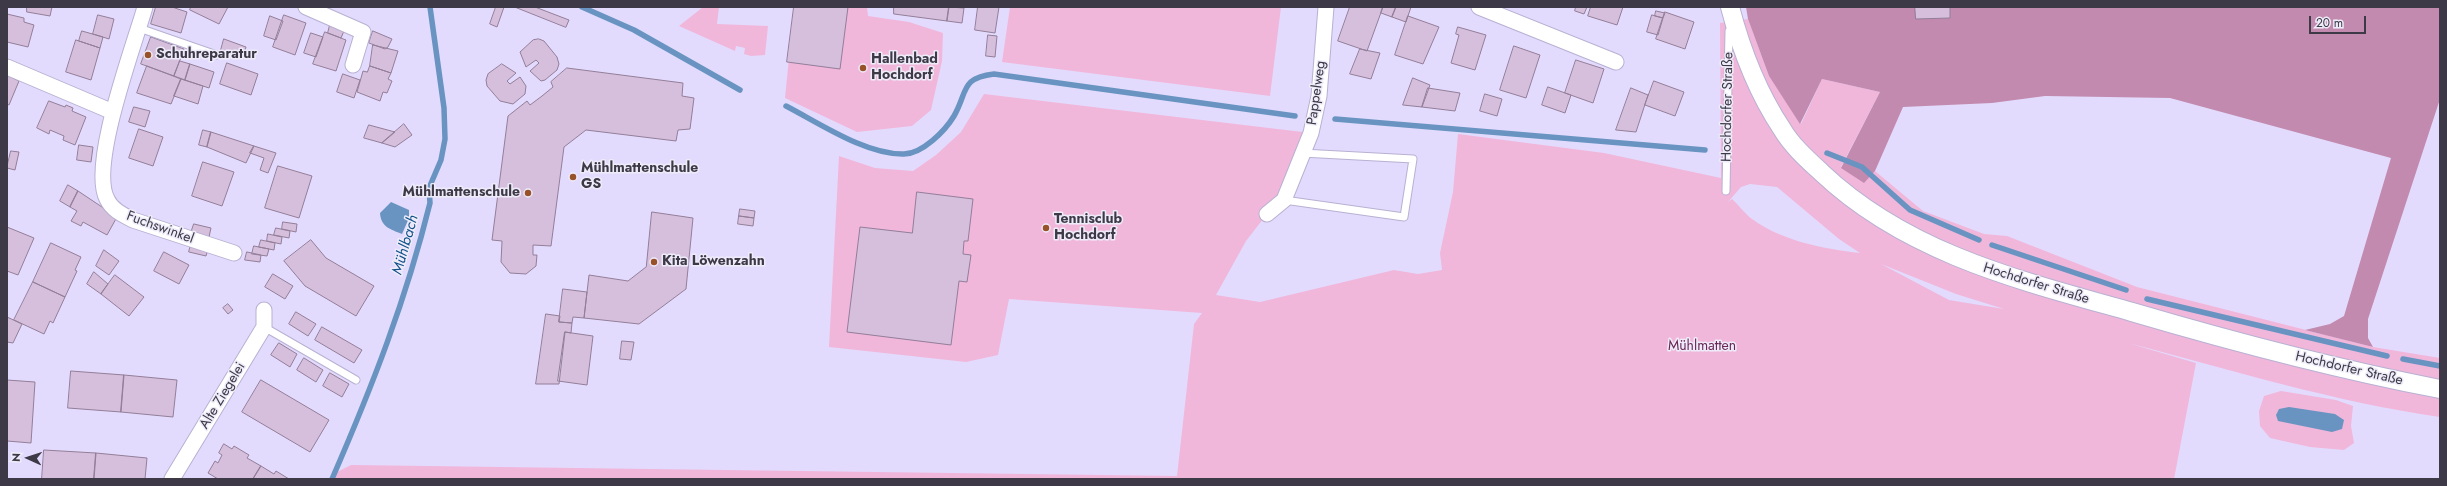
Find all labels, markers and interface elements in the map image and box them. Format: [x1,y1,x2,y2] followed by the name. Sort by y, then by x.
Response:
[2311,8,2368,34] scale bar
[2316,14,2343,32] text: 20 m
[156,47,257,63] place label: Schuhreparatur
[143,50,153,60] marker: Schuhreparatur
[871,52,938,84] place label: Hallenbad Hochdorf
[1719,52,1737,162] street label: Hochdorfer Straße
[1304,60,1330,126] street label: Pappelweg
[858,63,868,73] marker: Hallenbad Hochdorf
[581,161,698,194] place label: Mühlmattenschule GS
[568,172,578,182] marker: Mühlmattenschule GS
[403,185,520,201] place label: Mühlmattenschule
[523,188,533,198] marker: Mühlmattenschule
[124,208,196,248] street label: Fuchswinkel
[1054,212,1122,244] place label: Tennisclub Hochdorf
[389,213,423,277] water label: Mühlbach
[1041,223,1051,233] marker: Tennisclub Hochdorf
[662,254,765,270] place label: Kita Löwenzahn
[649,257,659,267] marker: Kita Löwenzahn
[1981,260,2091,308] street label: Hochdorfer Straße
[1668,339,1736,355] park label: Mühlmatten
[2294,348,2404,390] street label: Hochdorfer Straße
[196,360,250,432] street label: Alte Ziegelei
[8,438,48,478] north arrow
[8,453,24,462] text: N

